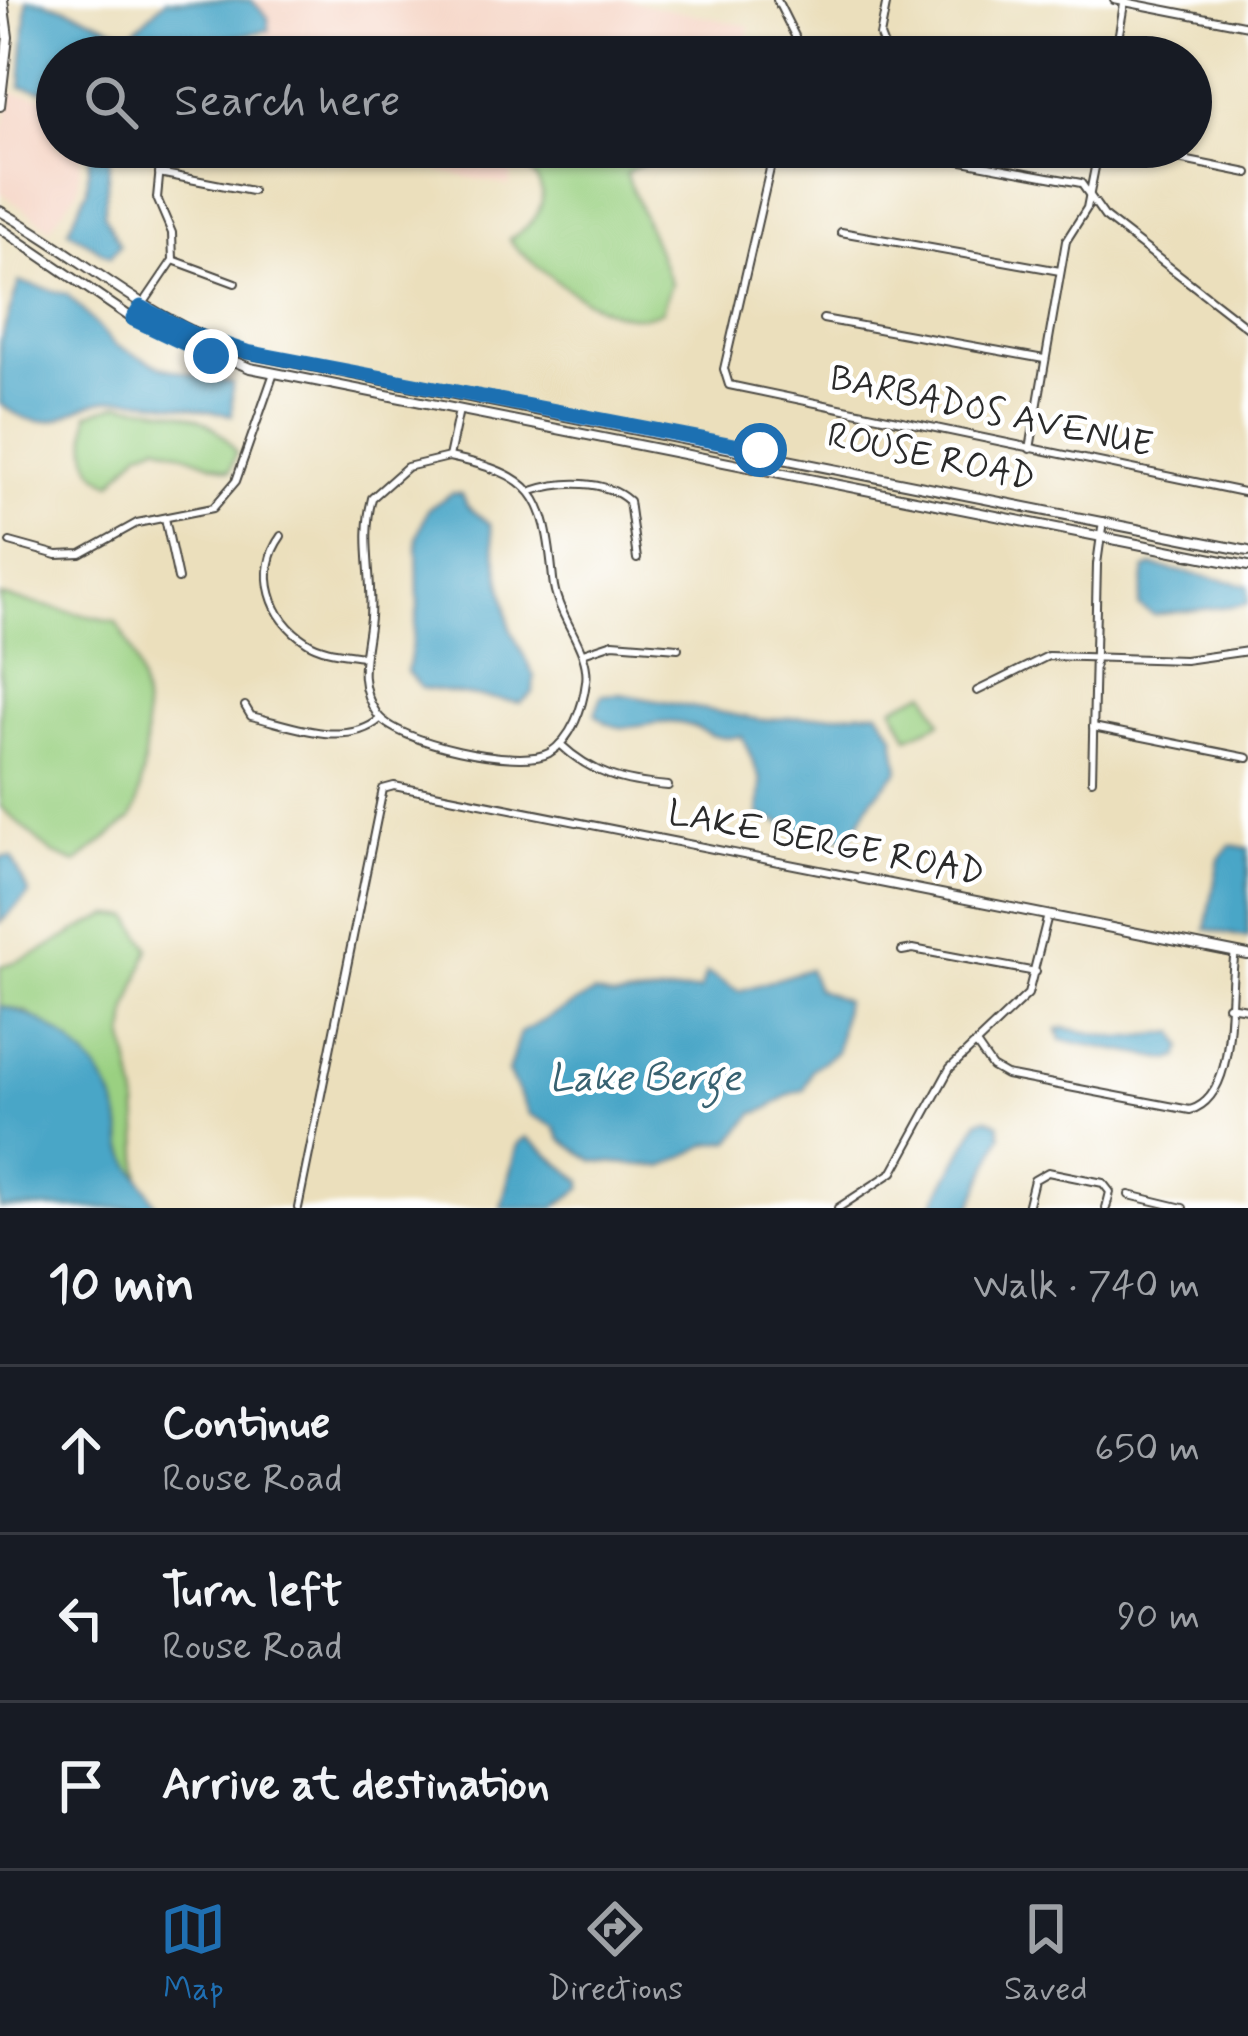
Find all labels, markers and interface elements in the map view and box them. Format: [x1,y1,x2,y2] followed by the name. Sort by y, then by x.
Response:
[36,36,1212,168] search box
[78,69,144,135] icon: search
[174,73,401,132] text: Search here
[184,329,238,383] route end
[825,356,1157,470] street label: BARBADOS AVENUE
[823,413,1039,503] street label: ROUSE ROAD
[733,423,787,477] route start
[664,790,988,898] street label: LAKE BERGE ROAD
[549,1054,742,1109] water label: Lake Berge
[48,1253,195,1319] text: 10 min
[973,1261,1200,1312] text: Walk · 740 m
[162,1395,330,1454] text: Continue
[48,1417,114,1483] icon: ahead
[1094,1424,1200,1475] text: 650 m
[162,1454,342,1505] text: Rouse Road
[162,1563,342,1622] text: Turn left
[48,1585,114,1651] icon: left
[1117,1592,1200,1643] text: 90 m
[162,1622,342,1673] text: Rouse Road
[48,1753,114,1819] icon: arrive
[162,1756,550,1815] text: Arrive at destination
[160,1896,226,2012] tab: Map
[547,1896,683,2012] tab: Directions
[1004,1896,1088,2012] tab: Saved

